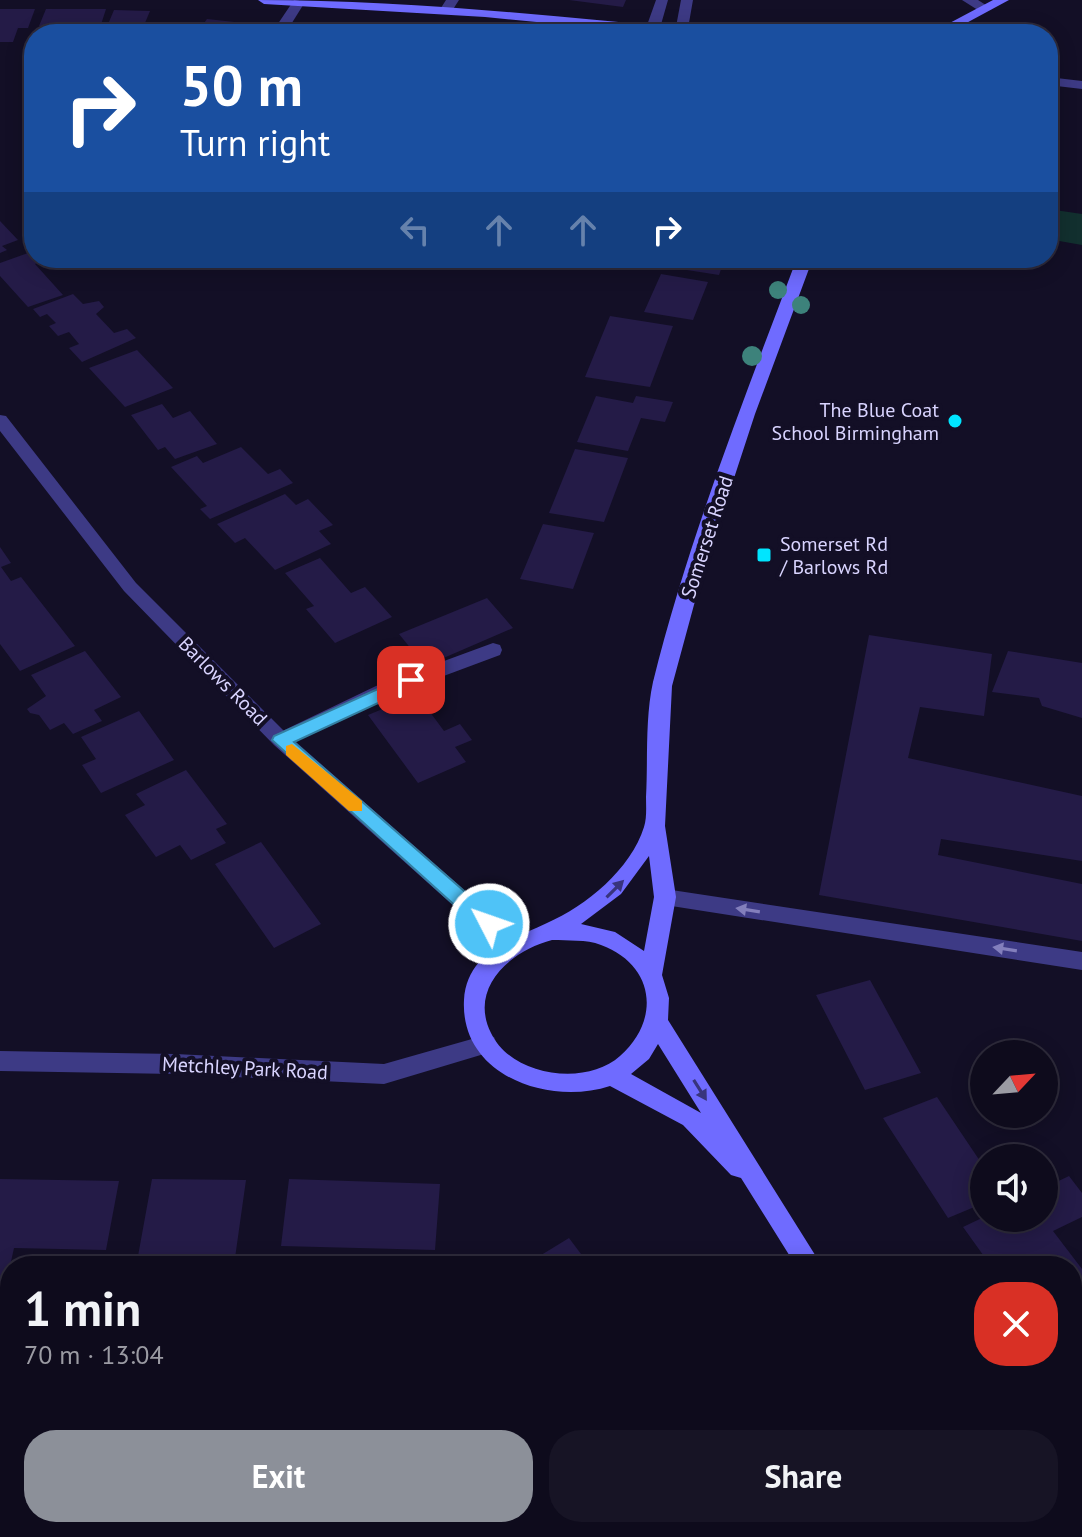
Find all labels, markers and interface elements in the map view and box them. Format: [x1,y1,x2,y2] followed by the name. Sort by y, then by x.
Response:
[180,49,303,121] text: 50 m
[48,56,152,160] icon: right
[180,119,330,166] text: Turn right
[393,208,437,252] icon: left
[477,208,521,252] icon: ahead
[561,208,605,252] icon: ahead
[645,208,689,252] icon: right
[772,397,939,446] place label: The Blue Coat School Birmingham
[946,412,964,430] marker: The Blue Coat School Birmingham
[675,472,739,602] street label: Somerset Road
[779,531,888,580] place label: Somerset Rd / Barlows Rd
[755,546,773,564] marker: Somerset Rd / Barlows Rd
[173,631,273,731] street label: Barlows Road
[377,646,445,714] pin
[389,658,433,702] icon: arrive
[605,880,624,899] one-way arrow
[447,882,531,966] position arrow
[735,903,760,916] one-way arrow
[992,942,1017,955] one-way arrow
[970,1040,1058,1128] north arrow
[970,1040,1058,1232] map controls
[161,1051,329,1085] street label: Metchley Park Road
[692,1079,707,1100] one-way arrow
[970,1144,1058,1232] button: sound
[24,1277,141,1339] text: 1 min
[974,1282,1058,1366] button: close
[24,1338,164,1371] text: 70 m · 13:04
[24,1430,533,1522] button: Exit
[549,1430,1058,1522] button: Share

